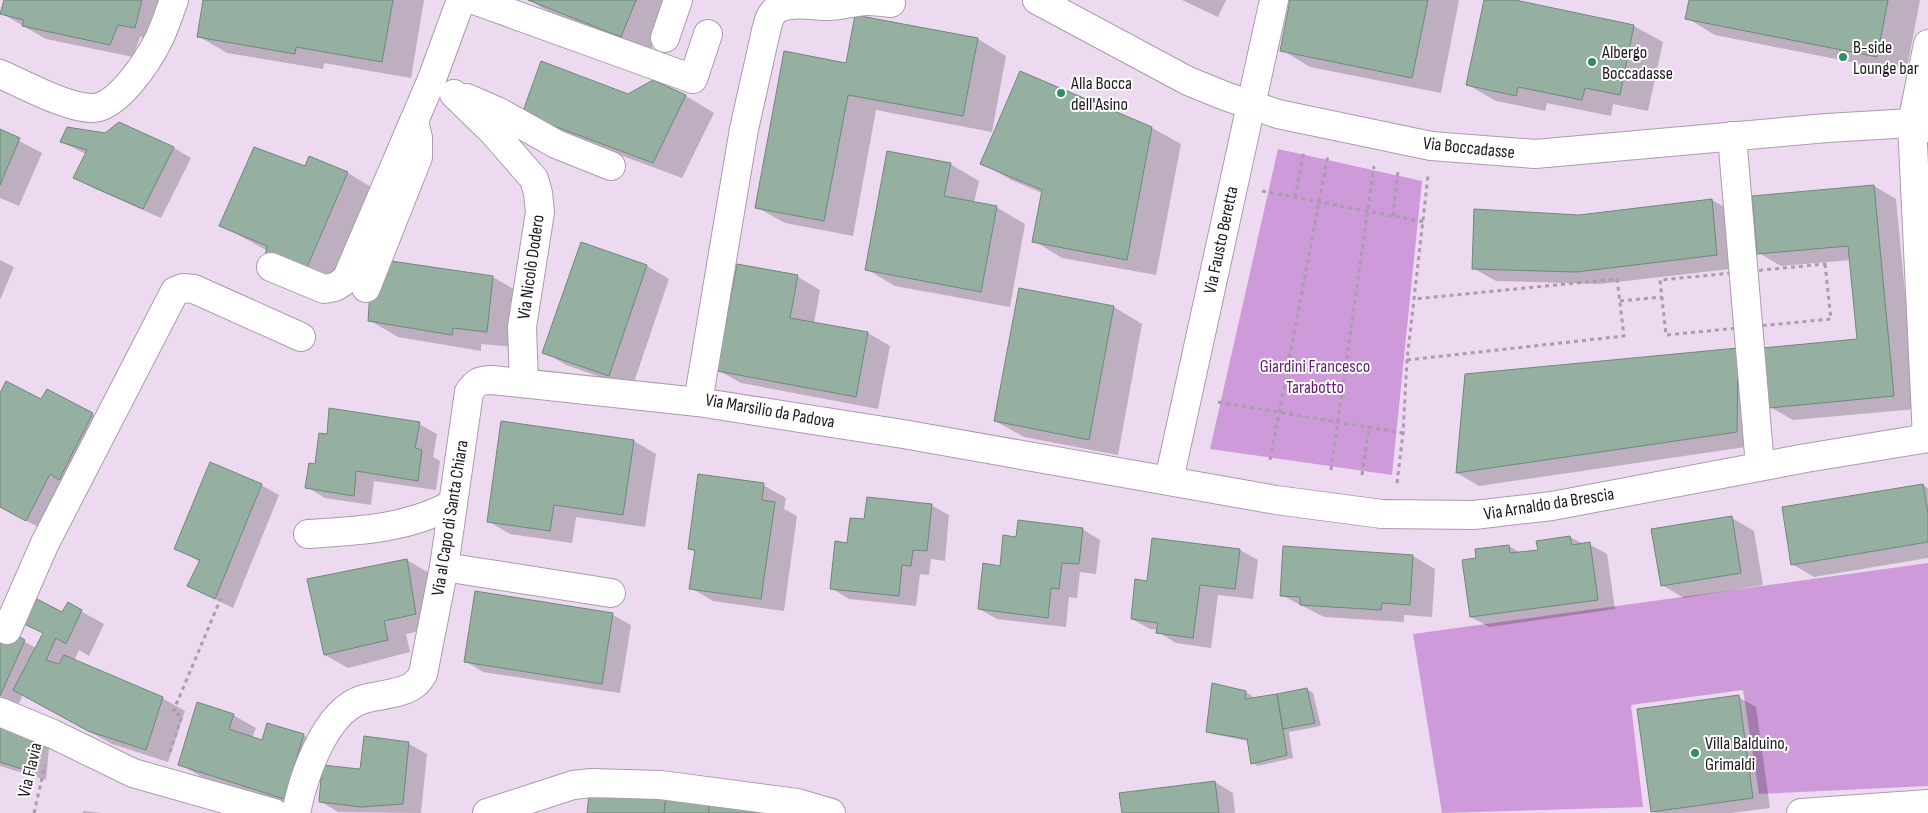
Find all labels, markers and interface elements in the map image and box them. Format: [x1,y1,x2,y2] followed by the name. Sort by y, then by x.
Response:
[1853,37,1919,79] place label: B-side Lounge bar
[1601,42,1673,84] place label: Albergo Boccadasse
[1837,51,1849,63] marker: B-side Lounge bar
[1586,56,1598,68] marker: Albergo Boccadasse
[1070,73,1132,115] place label: Alla Bocca dell'Asino
[1055,87,1067,99] marker: Alla Bocca dell'Asino
[1422,133,1516,163] street label: Via Boccadasse
[1199,184,1243,296] street label: Via Fausto Beretta
[513,213,549,321] street label: Via Nicolò Dodero
[1260,356,1370,398] park label: Giardini Francesco Tarabotto
[704,389,836,433] street label: Via Marsilio da Padova
[427,439,473,597] street label: Via al Capo di Santa Chiara
[1482,483,1616,525] street label: Via Arnaldo da Brescia
[1705,733,1788,775] place label: Villa Balduino, Grimaldi
[14,741,46,799] street label: Via Flavia
[1689,747,1701,759] marker: Villa Balduino, Grimaldi

